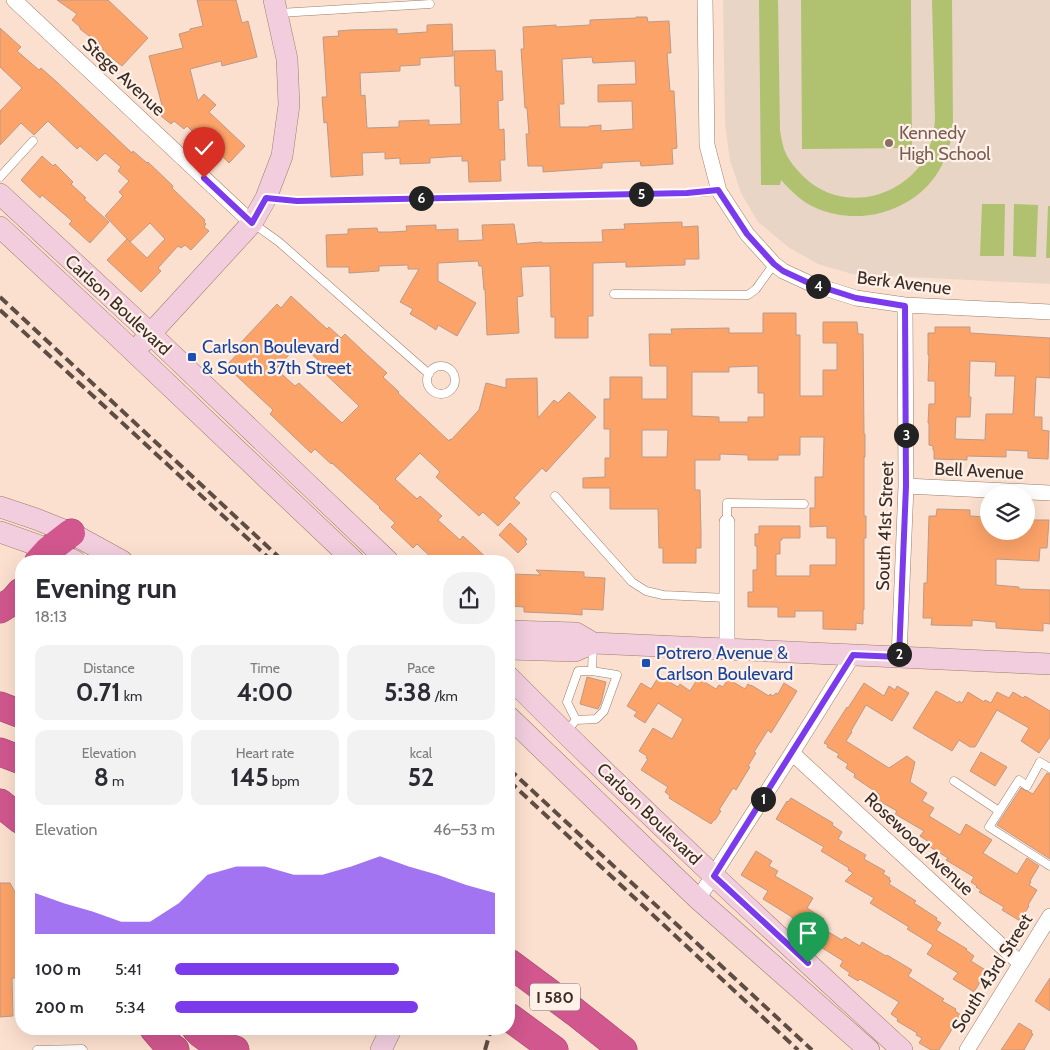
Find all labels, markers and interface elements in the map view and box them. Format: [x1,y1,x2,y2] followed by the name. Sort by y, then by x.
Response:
[78,33,170,121] street label: Stege Avenue
[899,122,991,165] place label: Kennedy High School
[183,127,225,178] pin
[190,134,218,162] icon: check
[883,137,895,149] marker: Kennedy High School
[628,182,654,206] pin: 5
[638,185,645,203] text: 5
[408,186,434,210] pin: 6
[418,189,425,207] text: 6
[60,250,176,360] street label: Carlson Boulevard
[856,266,952,300] street label: Berk Avenue
[806,274,830,298] pin: 4
[814,277,823,295] text: 4
[202,336,352,379] place label: Carlson Boulevard & South 37th Street
[186,351,198,363] marker: Carlson Boulevard & South 37th Street
[894,422,918,448] pin: 3
[903,426,910,444] text: 3
[934,458,1024,484] street label: Bell Avenue
[872,461,898,591] street label: South 41st Street
[980,485,1035,540] map controls
[980,485,1035,540] button: layers
[35,571,177,605] text: Evening run
[443,572,495,624] button: share
[35,607,67,626] text: 18:13
[656,642,793,685] place label: Potrero Avenue & Carlson Boulevard
[886,642,912,666] pin: 2
[896,645,903,663] text: 2
[640,657,652,669] marker: Potrero Avenue & Carlson Boulevard
[83,659,135,677] text: Distance
[250,659,280,677] text: Time
[407,659,435,677] text: Pace
[76,677,121,707] text: 0.71
[237,677,293,707] text: 4:00
[384,677,432,707] text: 5:38
[121,687,142,705] text: km
[432,687,458,705] text: /km
[82,744,136,762] text: Elevation
[236,744,294,762] text: Heart rate
[410,744,432,762] text: kcal
[592,758,706,870] street label: Carlson Boulevard
[94,762,109,792] text: 8
[230,762,269,792] text: 145
[408,762,434,792] text: 52
[109,772,124,790] text: m
[269,772,300,790] text: bpm
[750,786,776,812] pin: 1
[860,788,978,900] street label: Rosewood Avenue
[761,790,766,808] text: 1
[35,820,98,839] text: Elevation
[433,820,495,839] text: 46–53 m
[947,910,1037,1036] street label: South 43rd Street
[787,912,829,963] pin
[794,919,822,947] icon: arrive
[35,960,81,979] text: 100 m
[115,960,141,979] text: 5:41
[530,984,580,1010] road number: I 580
[35,998,84,1017] text: 200 m
[115,998,145,1017] text: 5:34

